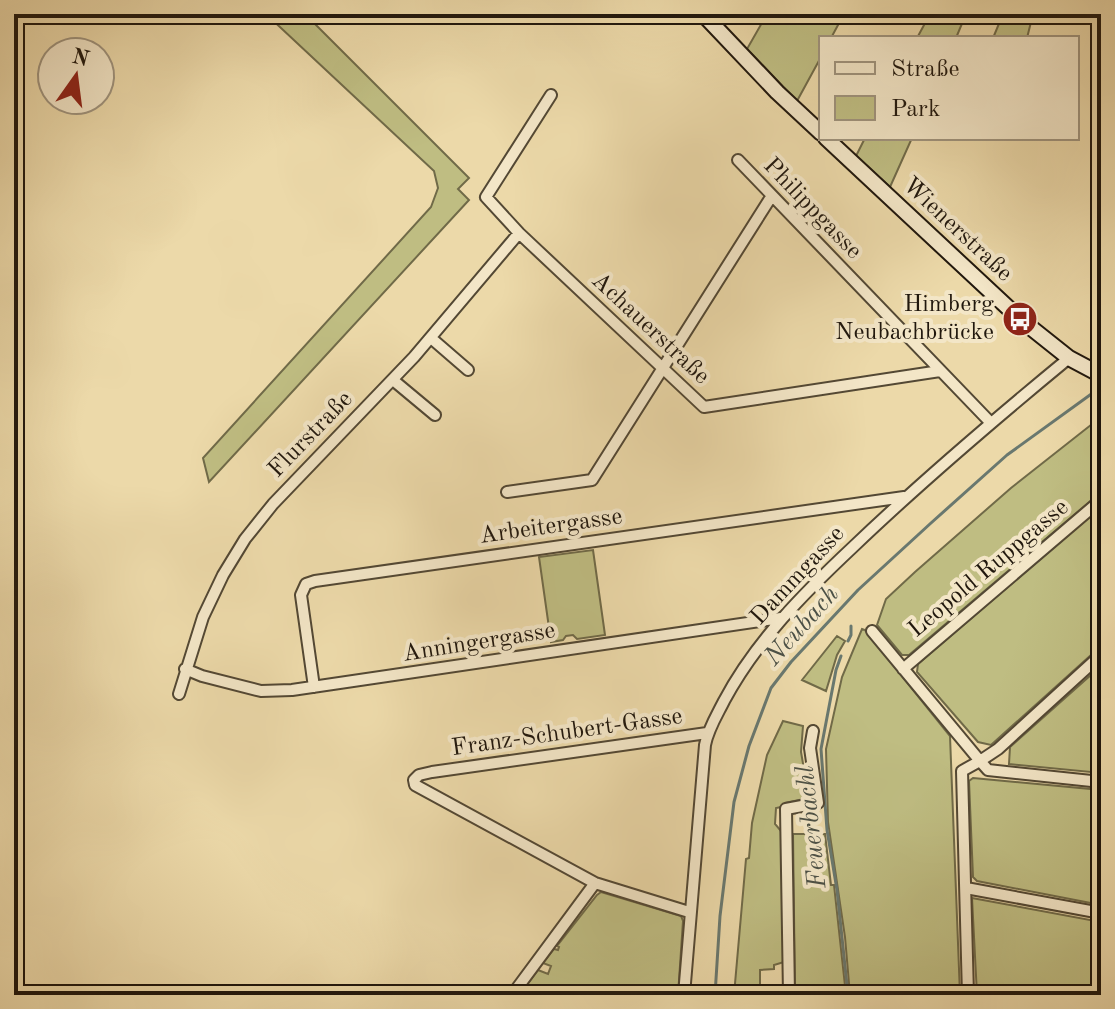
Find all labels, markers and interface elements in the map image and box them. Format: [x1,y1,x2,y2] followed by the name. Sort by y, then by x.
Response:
[36,36,116,116] north arrow
[819,36,1079,140] legend
[70,46,91,71] text: N
[891,58,960,82] text: Straße
[891,98,940,122] text: Park
[758,154,866,264] street label: Philippgasse
[898,173,1016,287] street label: Wienerstraße
[586,269,714,389] street label: Achauerstraße
[835,293,994,345] place label: Himberg Neubachbrücke
[1001,300,1039,338] bus stop icon: Himberg Neubachbrücke
[264,387,358,483] street label: Flurstraße
[904,495,1074,643] street label: Leopold Ruppgasse
[478,505,624,549] street label: Arbeitergasse
[746,522,850,630] street label: Dammgasse
[759,581,844,671] water label: Neubach
[401,619,557,667] street label: Anningergasse
[450,705,684,761] street label: Franz-Schubert-Gasse
[793,764,831,891] water label: Feuerbachl

